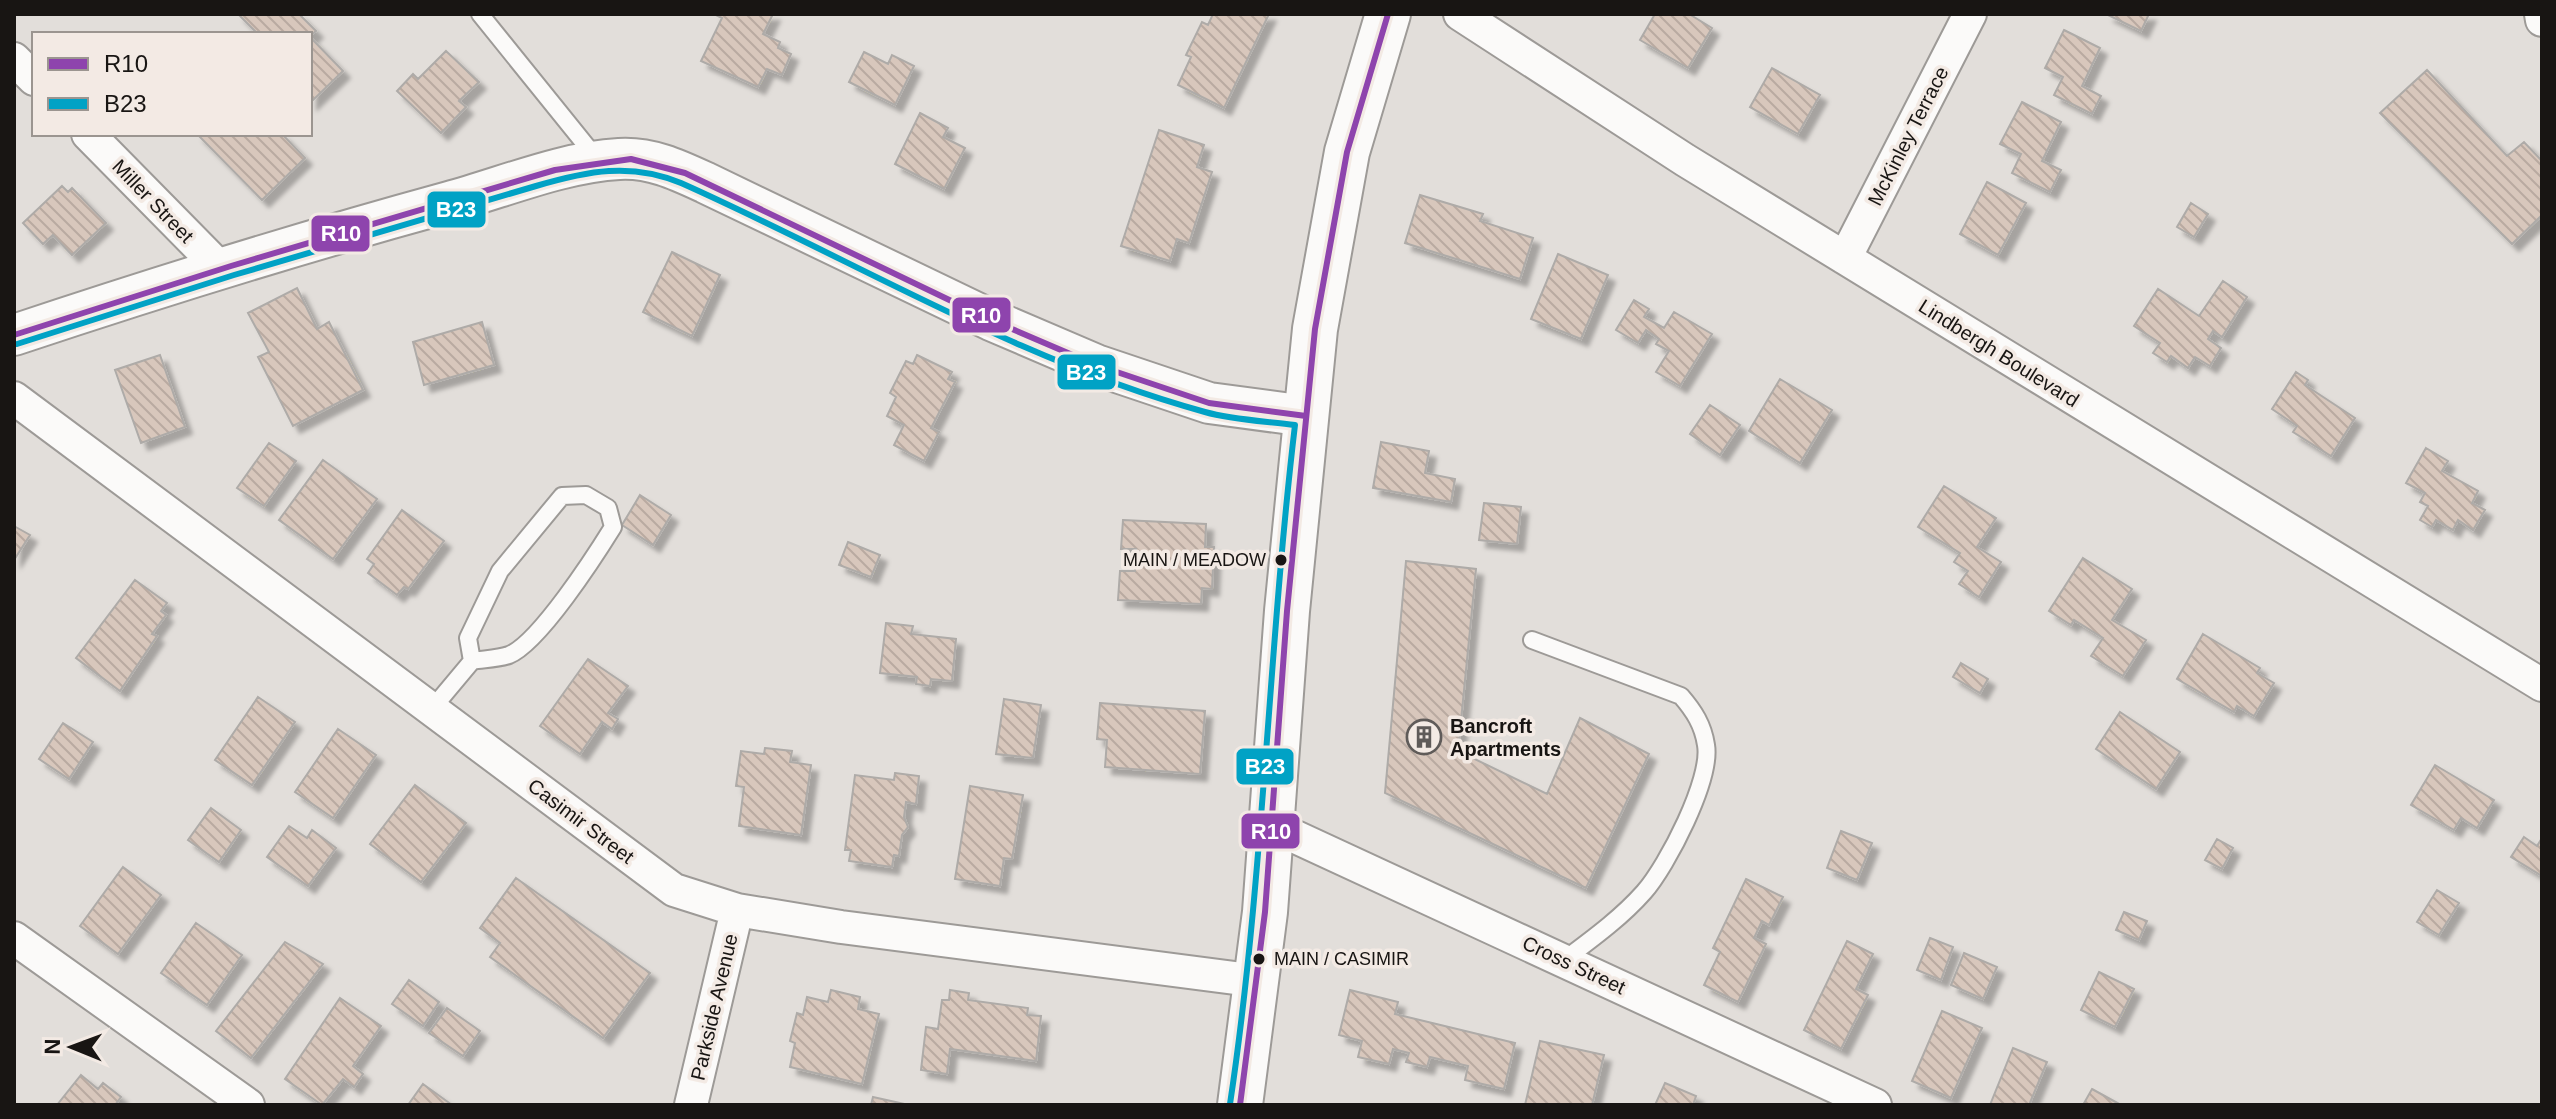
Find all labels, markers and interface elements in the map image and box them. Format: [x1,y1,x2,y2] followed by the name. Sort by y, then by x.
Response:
[32,32,312,136] legend
[104,50,148,77] text: R10
[1863,63,1953,209] street label: McKinley Terrace
[104,90,147,117] text: B23
[108,155,198,247] street label: Miller Street
[426,190,487,229] line badge: B23
[436,197,476,222] text: B23
[310,214,371,253] line badge: R10
[321,221,361,246] text: R10
[1915,295,2083,411] street label: Lindbergh Boulevard
[951,296,1012,334] line badge: R10
[961,303,1001,328] text: R10
[1056,353,1117,391] line badge: B23
[1066,360,1106,385] text: B23
[1123,550,1266,570] place label: MAIN / MEADOW
[1273,552,1289,568] marker: MAIN / MEADOW
[1450,715,1561,760] place label: Bancroft Apartments
[1405,718,1443,756] building icon: Bancroft Apartments
[1235,747,1295,786] line badge: B23
[1245,754,1285,779] text: B23
[524,774,639,868] street label: Casimir Street
[1240,812,1301,850] line badge: R10
[1251,819,1291,844] text: R10
[686,932,742,1082] street label: Parkside Avenue
[1519,932,1629,999] street label: Cross Street
[1274,949,1409,969] place label: MAIN / CASIMIR
[1251,951,1267,967] marker: MAIN / CASIMIR
[32,1007,112,1087] north arrow
[40,1038,65,1055] text: N

